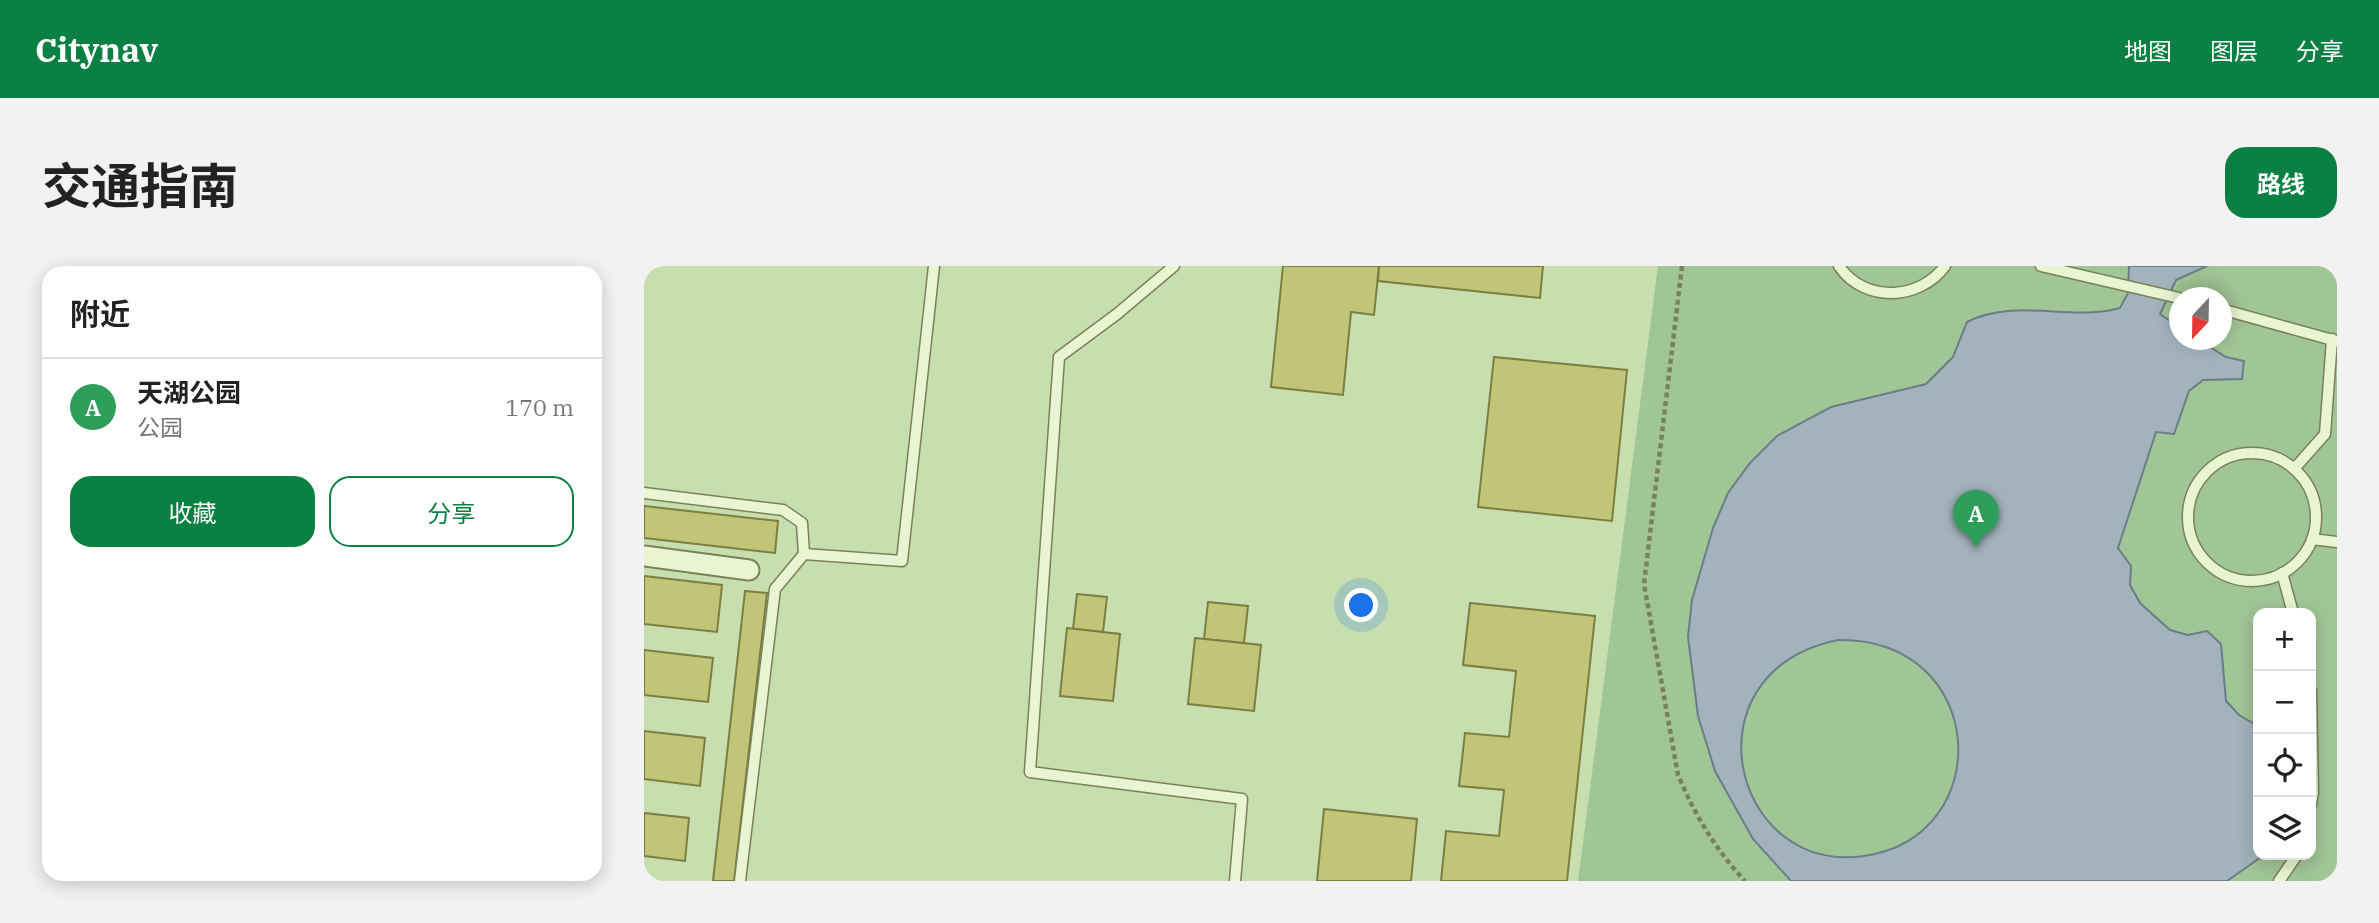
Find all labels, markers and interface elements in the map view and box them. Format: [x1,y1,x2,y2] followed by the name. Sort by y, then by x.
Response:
[35,28,158,71] text: Citynav
[2124,35,2172,67] text: 地图
[2210,35,2258,67] text: 图层
[2296,35,2344,67] text: 分享
[2225,147,2337,218] button: 路线
[42,154,238,217] text: 交通指南
[2169,287,2232,350] north arrow
[70,294,130,333] text: 附近
[137,375,241,409] text: 天湖公园
[85,392,101,422] text: A
[505,392,574,422] text: 170 m
[137,412,183,442] text: 公园
[70,476,315,547] button: 收藏
[329,476,574,547] button: 分享
[1953,490,1999,548] pin: A
[1344,588,1378,622] your location
[2253,608,2316,860] map controls
[2253,608,2316,671] button: +
[2253,671,2316,734] button: −
[2253,734,2316,797] button: locate
[2253,797,2316,860] button: layers

